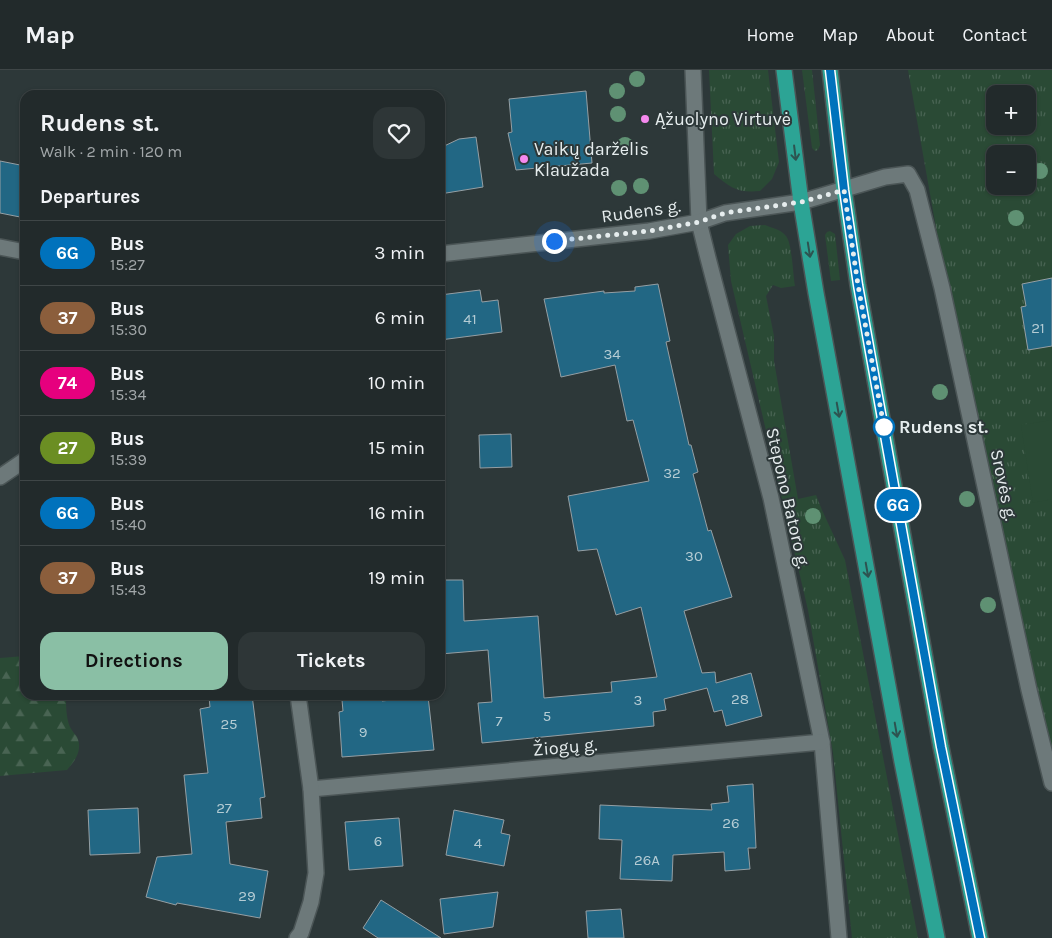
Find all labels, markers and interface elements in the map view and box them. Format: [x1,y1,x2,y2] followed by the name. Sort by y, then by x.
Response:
[25,21,75,49] text: Map
[746,24,794,46] text: Home
[822,24,858,46] text: Map
[886,24,935,46] text: About
[963,24,1027,46] text: Contact
[986,85,1036,195] map controls
[986,85,1036,135] button: +
[373,107,425,159] button: heart
[655,108,791,130] place label: Ąžuolyno Virtuvė
[40,109,159,137] text: Rudens st.
[639,113,651,125] marker: Ąžuolyno Virtuvė
[534,138,649,181] place label: Vaikų darželis Klaužada
[40,142,182,161] text: Walk · 2 min · 120 m
[790,145,800,161] one-way arrow
[986,145,1036,195] button: −
[518,153,530,165] marker: Vaikų darželis Klaužada
[40,186,140,208] text: Departures
[600,195,682,227] street label: Rudens g.
[542,229,567,254] your location
[110,233,144,255] text: Bus
[56,242,79,264] text: 6G
[374,242,425,264] text: 3 min
[805,242,815,258] one-way arrow
[110,255,145,274] text: 15:27
[110,298,144,320] text: Bus
[57,307,78,329] text: 37
[375,307,425,329] text: 6 min
[463,310,477,328] house number: 41
[1031,319,1045,337] house number: 21
[110,320,147,339] text: 15:30
[603,345,621,363] house number: 34
[110,363,144,385] text: Bus
[58,372,77,394] text: 74
[368,372,425,394] text: 10 min
[110,385,146,404] text: 15:34
[833,402,843,418] one-way arrow
[873,416,895,438] marker: Rudens st.
[899,416,988,438] place label: Rudens st.
[761,425,815,571] street label: Stepono Batoro g.
[110,428,144,450] text: Bus
[58,437,77,459] text: 27
[369,437,425,459] text: 15 min
[986,447,1022,523] street label: Srovės g.
[110,450,147,469] text: 15:39
[663,464,681,482] house number: 32
[876,489,920,521] line badge: 6G
[110,493,144,515] text: Bus
[886,494,910,516] text: 6G
[56,502,79,524] text: 6G
[368,502,425,524] text: 16 min
[110,515,146,534] text: 15:40
[685,547,703,565] house number: 30
[110,558,144,580] text: Bus
[862,562,872,578] one-way arrow
[57,567,78,589] text: 37
[368,567,425,589] text: 19 min
[110,580,146,599] text: 15:43
[40,632,228,690] button: Directions
[238,632,425,690] button: Tickets
[731,690,749,708] house number: 28
[634,691,642,709] house number: 3
[543,707,551,725] house number: 5
[495,712,503,730] house number: 7
[220,715,238,733] house number: 25
[892,721,901,737] one-way arrow
[359,723,367,741] house number: 9
[532,733,598,761] street label: Žiogų g.
[216,799,232,817] house number: 27
[722,814,740,832] house number: 26
[374,832,382,850] house number: 6
[474,834,483,852] house number: 4
[634,851,660,869] house number: 26A
[238,887,256,905] house number: 29

